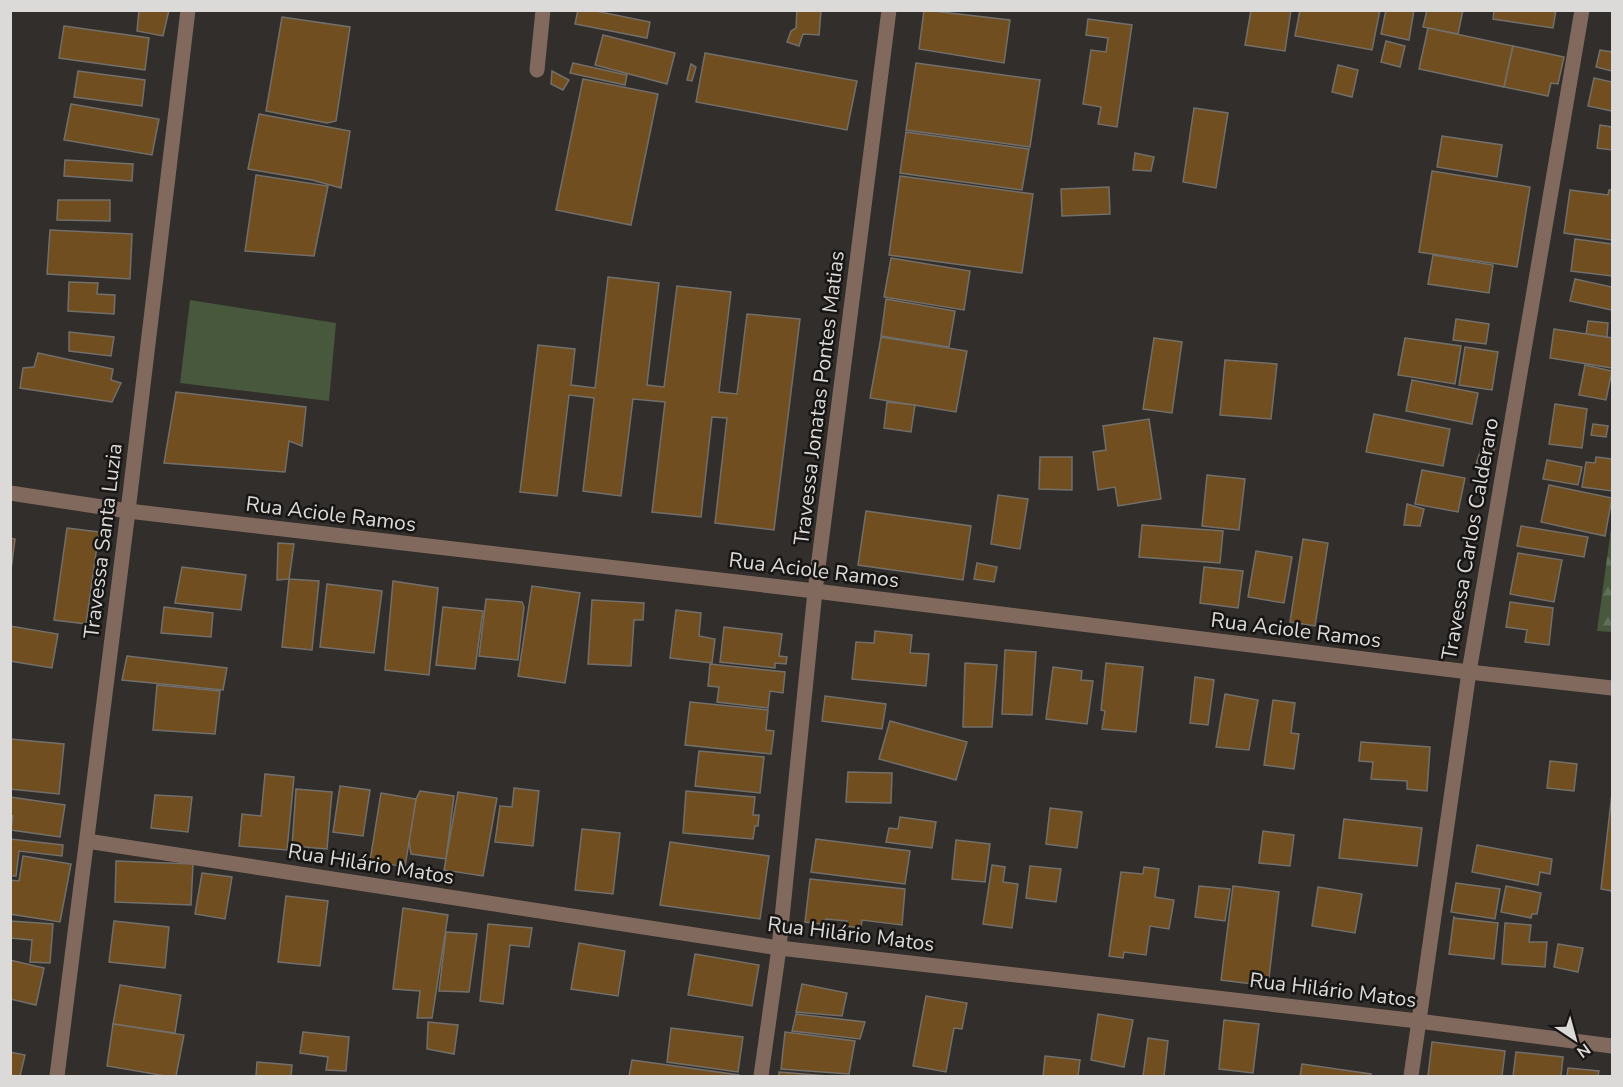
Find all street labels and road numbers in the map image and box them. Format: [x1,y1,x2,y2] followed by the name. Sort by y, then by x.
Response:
[787,249,851,547] street label: Travessa Jonatas Pontes Matias
[1435,416,1505,662] street label: Travessa Carlos Calderaro
[77,442,129,640] street label: Travessa Santa Luzia
[244,490,418,538] street label: Rua Aciole Ramos
[727,546,901,594] street label: Rua Aciole Ramos
[1209,606,1383,654] street label: Rua Aciole Ramos
[286,837,456,891] street label: Rua Hilário Matos
[766,910,936,958] street label: Rua Hilário Matos
[1248,966,1418,1014] street label: Rua Hilário Matos

